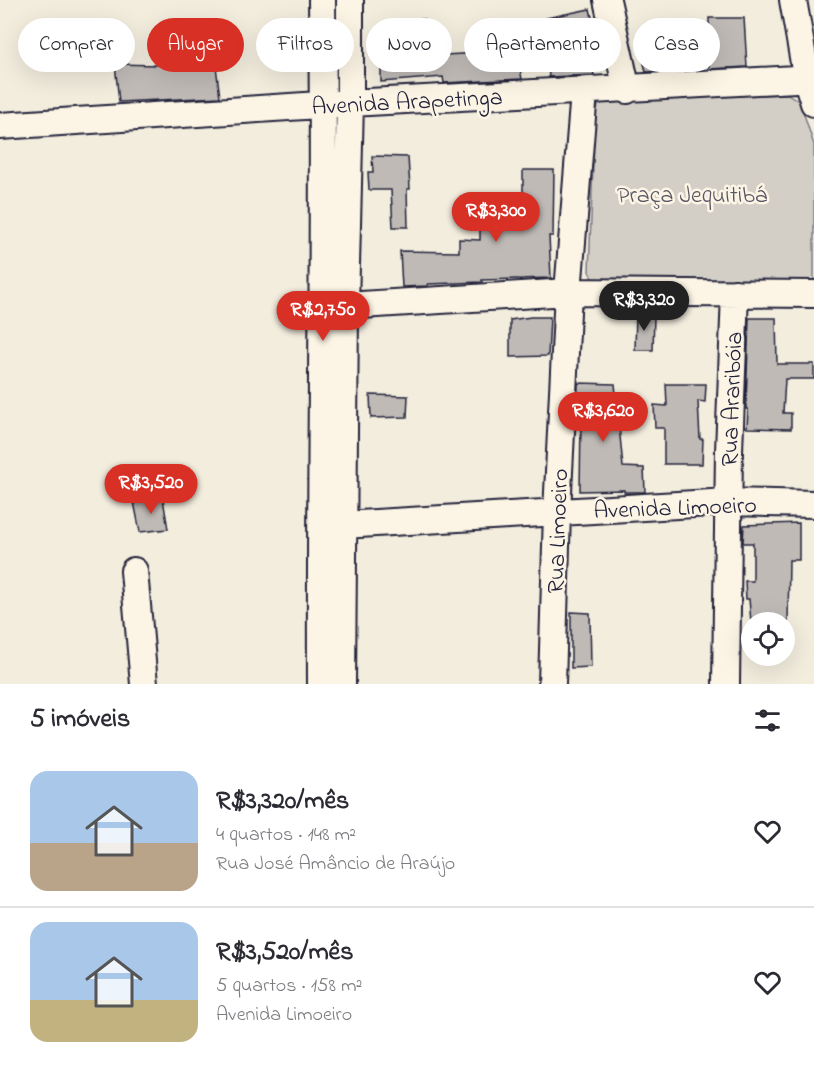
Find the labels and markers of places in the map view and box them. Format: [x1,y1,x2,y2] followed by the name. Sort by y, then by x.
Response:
[441,192,551,243] pin: R$3,300
[589,281,699,332] pin: R$3,320
[268,291,378,342] pin: R$2,750
[548,392,658,443] pin: R$3,620
[96,464,206,515] pin: R$3,520

